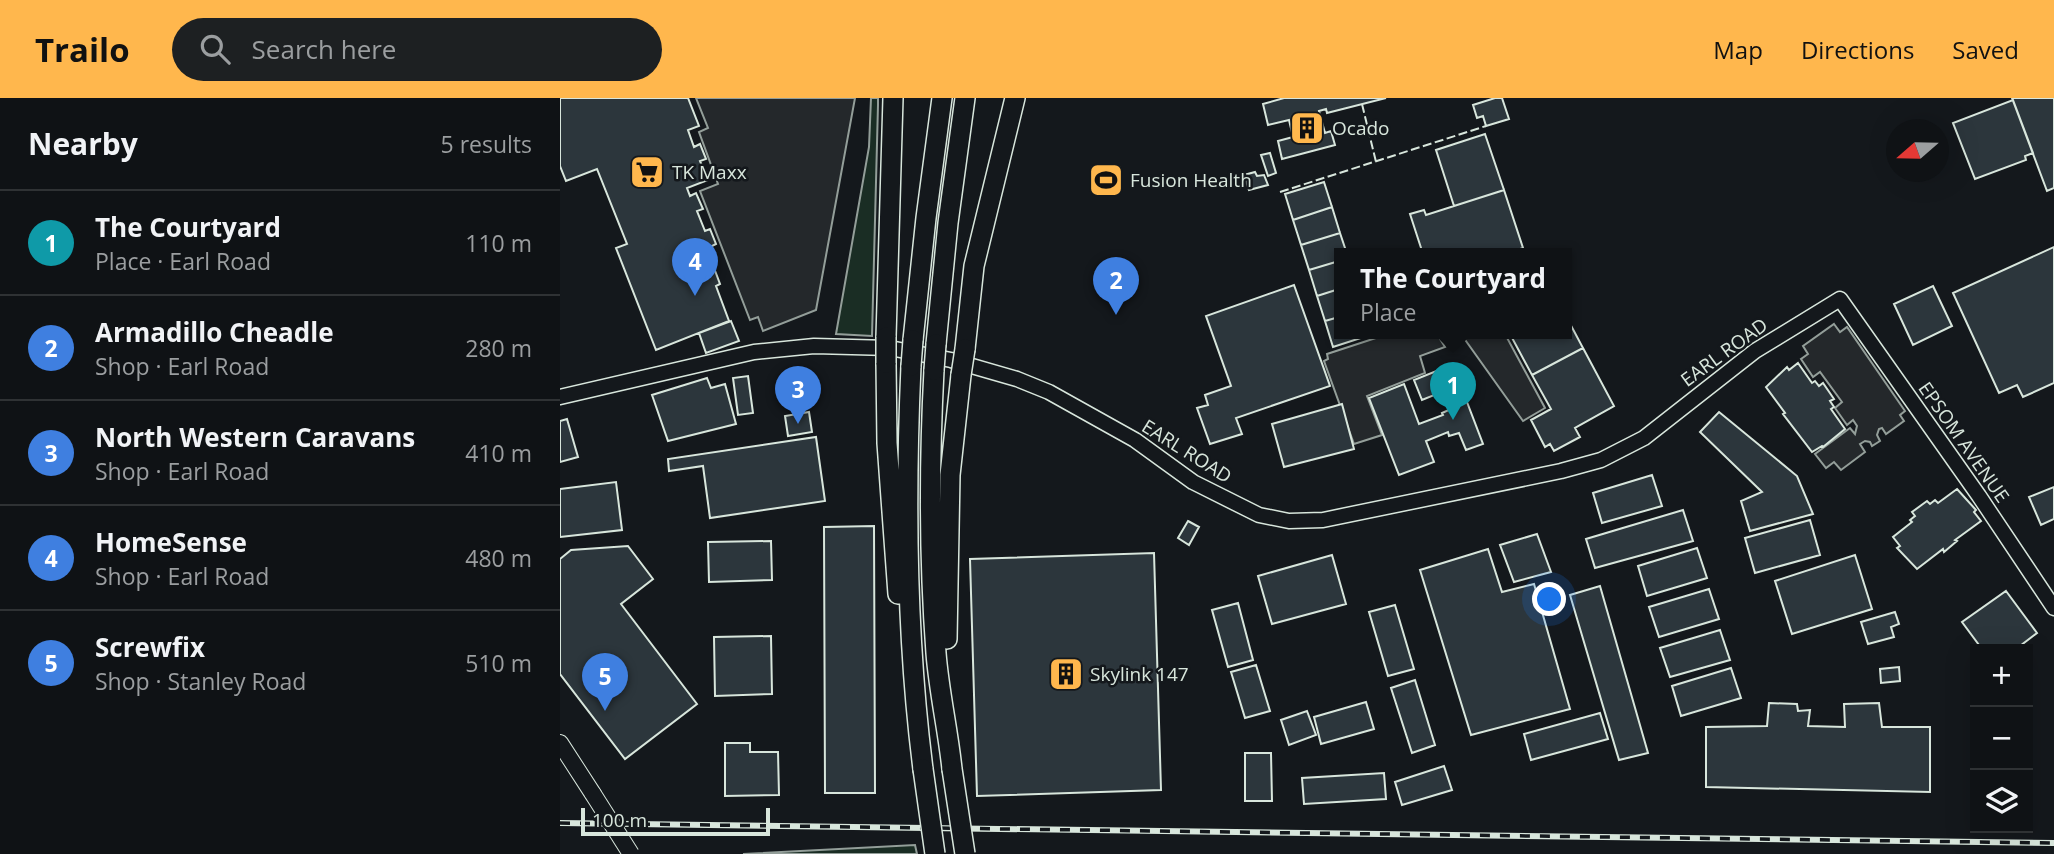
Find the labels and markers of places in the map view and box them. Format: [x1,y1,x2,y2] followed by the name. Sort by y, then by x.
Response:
[1288,109,1326,147] building icon: Ocado
[1332,115,1390,141] place label: Ocado
[628,153,666,191] supermarket icon: TK Maxx
[672,159,747,185] place label: TK Maxx
[1087,161,1125,199] sports icon: Fusion Health
[1130,167,1252,193] place label: Fusion Health
[672,238,718,296] pin: 4
[1093,257,1139,315] pin: 2
[1430,362,1476,420] pin: 1
[775,366,821,424] pin: 3
[582,653,628,711] pin: 5
[1047,655,1085,693] building icon: Skylink 147
[1090,661,1189,687] place label: Skylink 147

